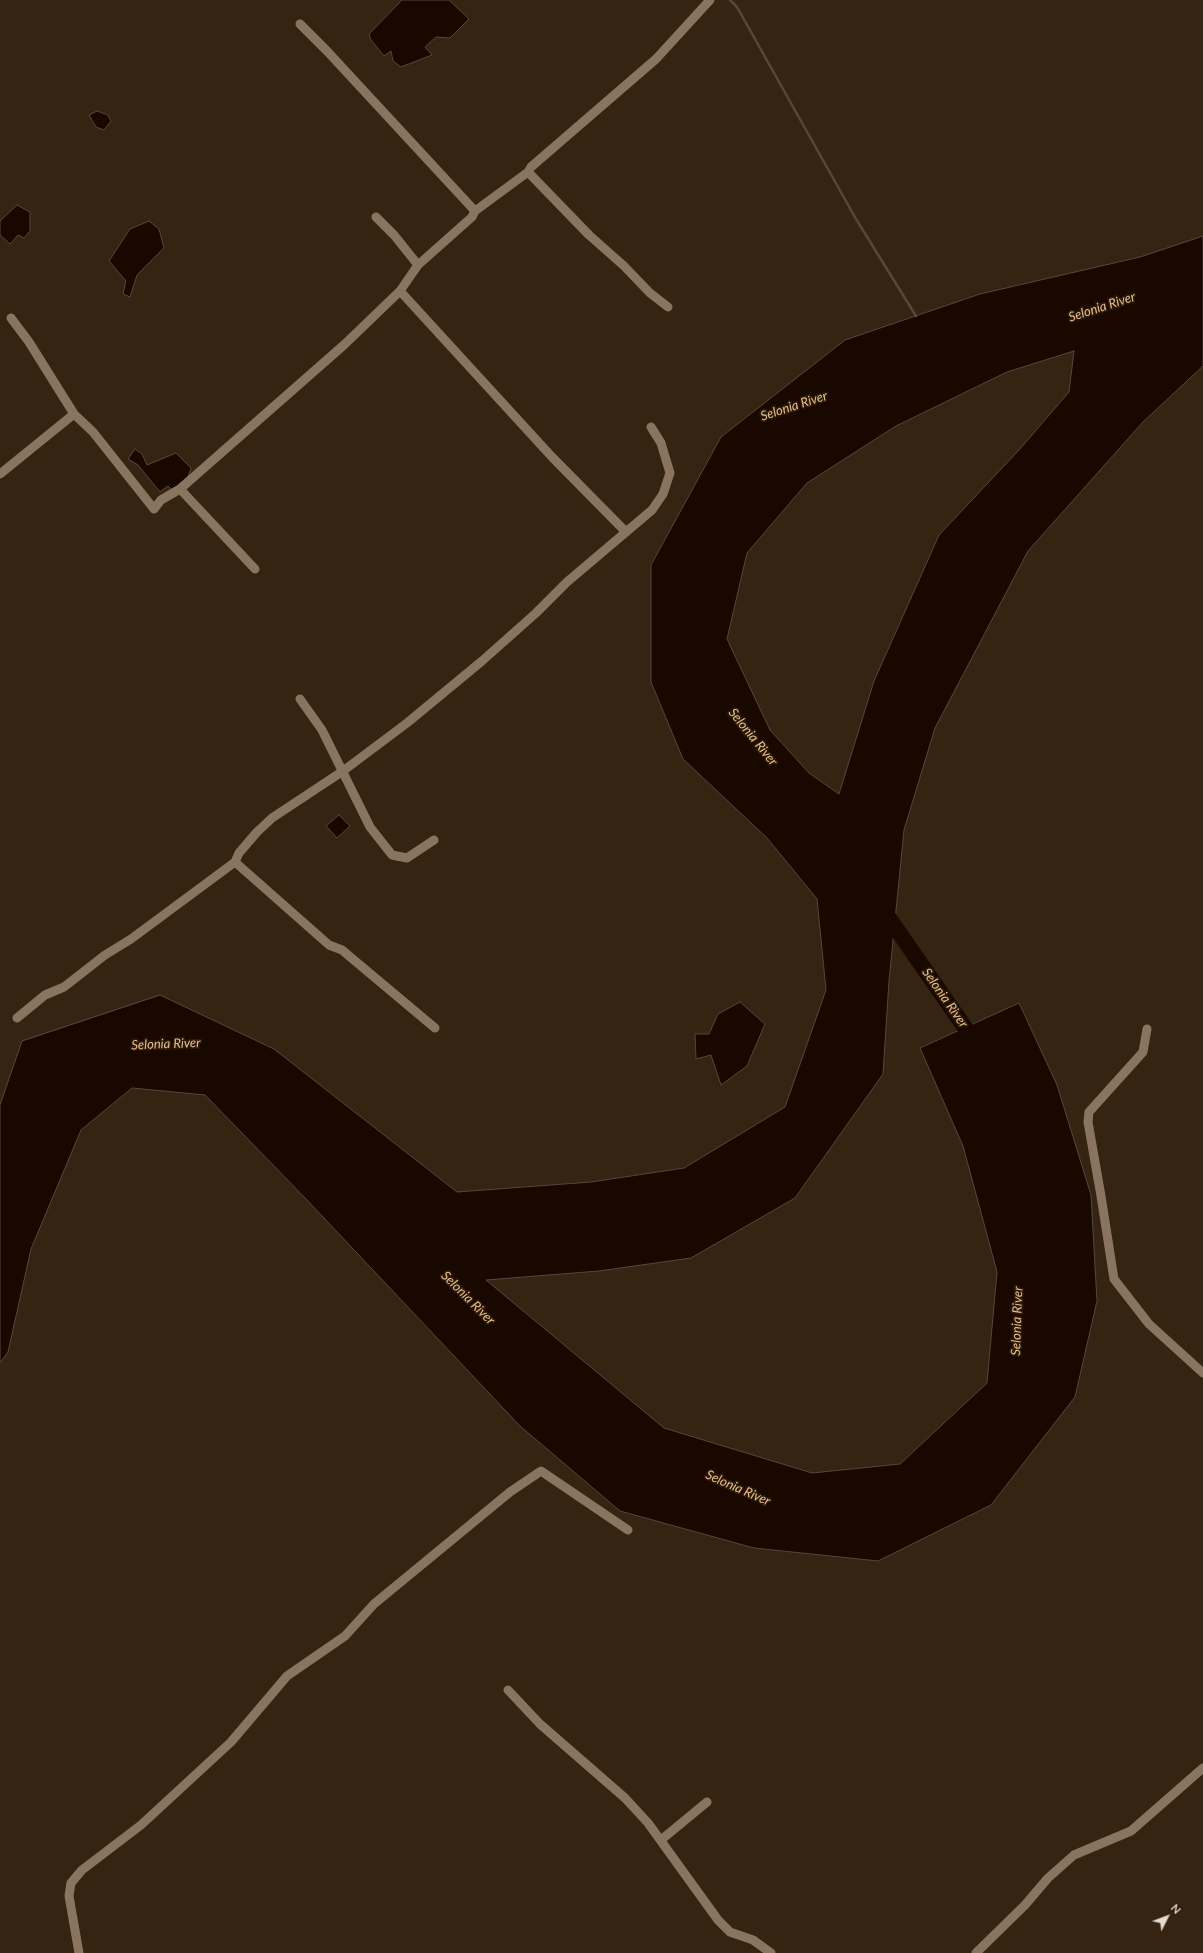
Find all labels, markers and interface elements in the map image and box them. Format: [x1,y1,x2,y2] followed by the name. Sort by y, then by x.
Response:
[1067,289,1137,325] water label: Selonia River
[759,388,829,424] water label: Selonia River
[725,705,781,769] water label: Selonia River
[919,965,971,1031] water label: Selonia River
[131,1035,201,1053] water label: Selonia River
[438,1268,498,1328] water label: Selonia River
[1008,1286,1026,1356] water label: Selonia River
[703,1467,773,1509] water label: Selonia River
[1147,1897,1187,1937] north arrow
[1169,1901,1184,1916] text: N

